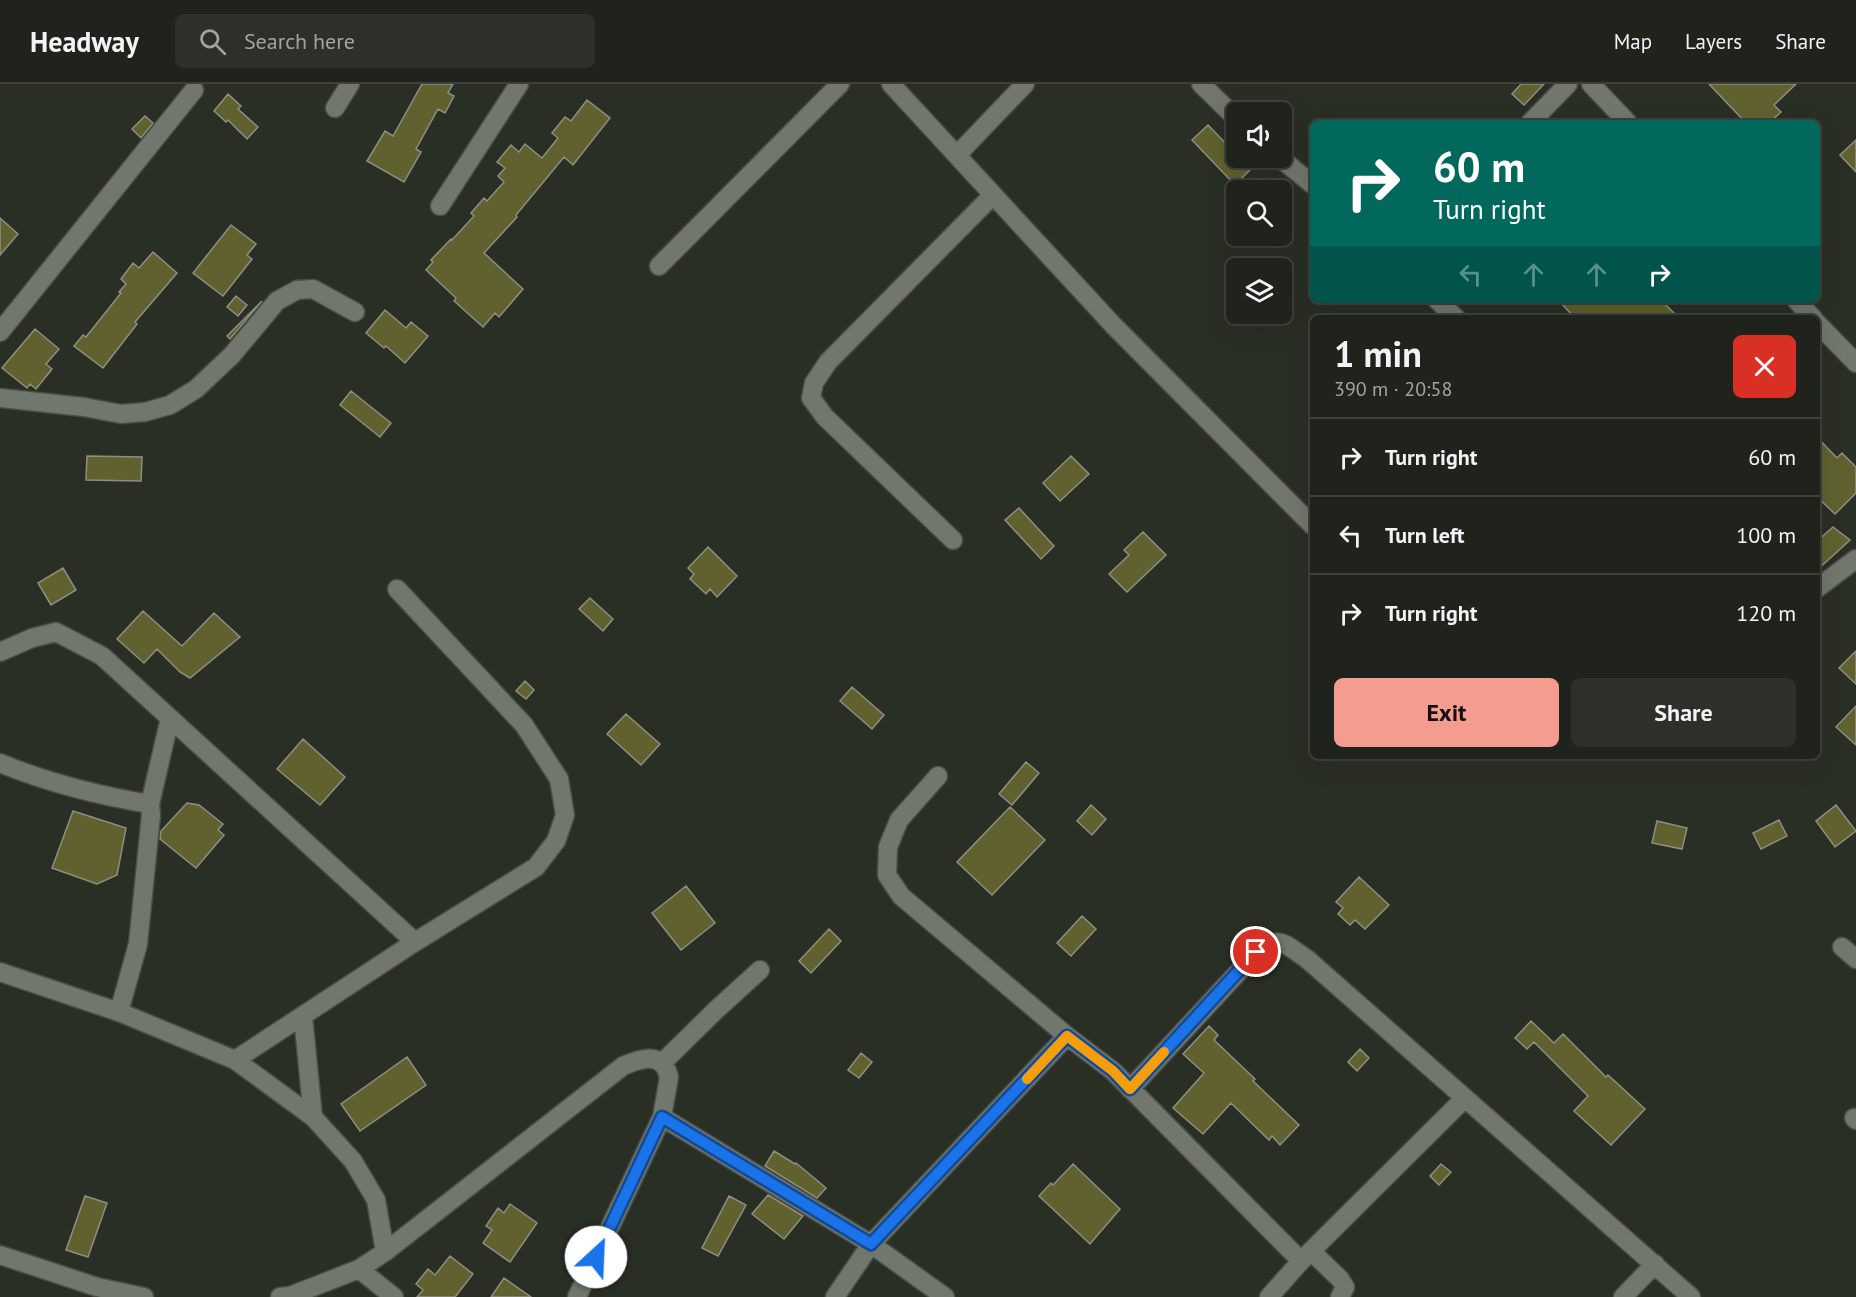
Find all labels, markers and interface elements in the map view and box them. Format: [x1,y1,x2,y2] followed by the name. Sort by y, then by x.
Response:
[175,14,595,68] search box
[30,23,139,60] text: Headway
[196,25,229,58] icon: search
[244,27,355,55] text: Search here
[1614,28,1652,55] text: Map
[1685,28,1742,55] text: Layers
[1775,28,1826,55] text: Share
[1226,102,1292,324] map controls
[1226,102,1292,168] button: sound
[1433,139,1525,194] text: 60 m
[1334,144,1412,222] icon: right
[1226,180,1292,246] button: search
[1433,192,1546,226] text: Turn right
[1226,258,1292,324] button: layers
[1454,258,1487,291] icon: left
[1517,258,1550,291] icon: ahead
[1580,258,1613,291] icon: ahead
[1643,258,1676,291] icon: right
[1334,330,1422,377] text: 1 min
[1733,335,1796,398] button: close
[1334,376,1452,402] text: 390 m · 20:58
[1334,441,1367,474] icon: right
[1385,443,1477,471] text: Turn right
[1748,443,1796,471] text: 60 m
[1334,519,1367,552] icon: left
[1385,521,1465,549] text: Turn left
[1736,521,1796,549] text: 100 m
[1334,597,1367,630] icon: right
[1385,599,1477,627] text: Turn right
[1736,599,1796,627] text: 120 m
[1334,678,1559,747] button: Exit
[1571,678,1796,747] button: Share
[1230,926,1281,977] pin
[1239,935,1272,968] icon: arrive
[564,1225,628,1289] position arrow

